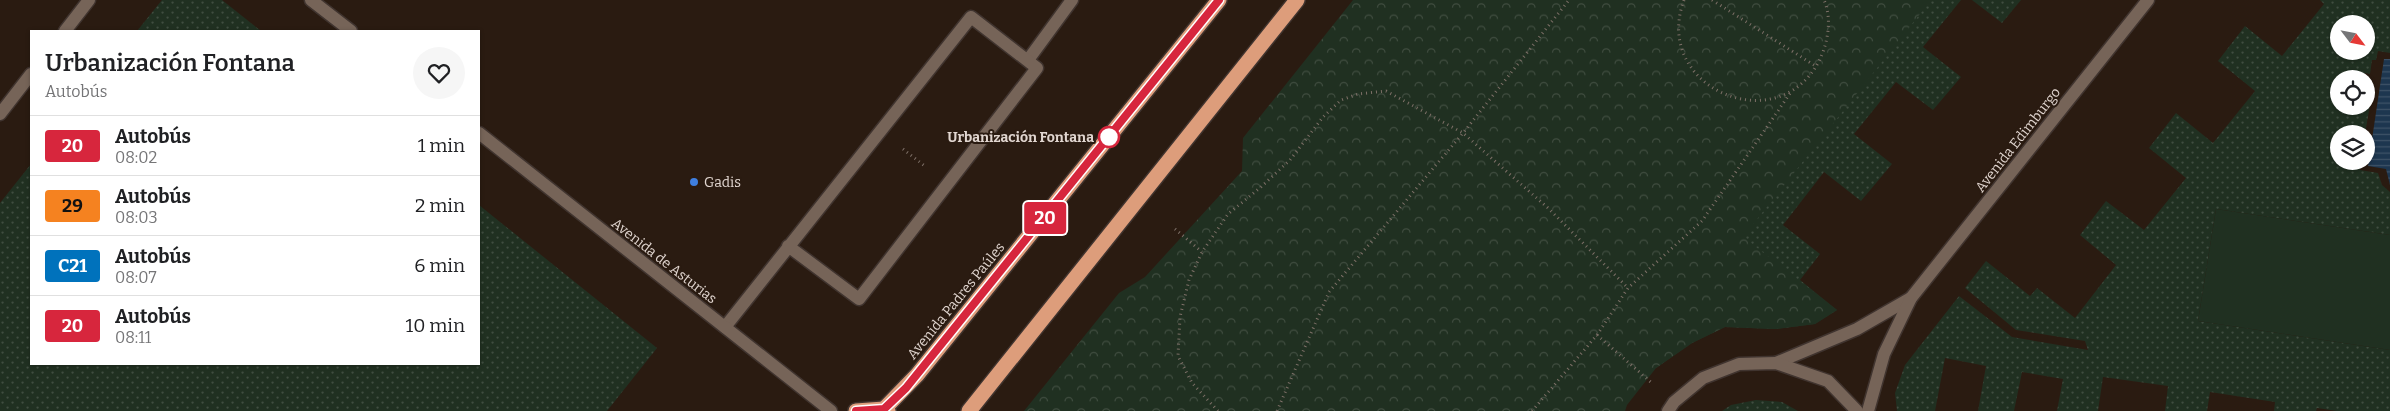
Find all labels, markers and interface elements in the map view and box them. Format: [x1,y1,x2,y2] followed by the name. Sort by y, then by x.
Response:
[2330,15,2375,60] north arrow
[2330,15,2375,170] map controls
[413,47,465,99] button: heart
[45,49,295,77] text: Urbanización Fontana
[2330,70,2375,115] button: locate
[45,82,107,101] text: Autobús
[1972,84,2064,196] street label: Avenida Edimburgo
[115,125,191,148] text: Autobús
[2330,125,2375,170] button: layers
[1098,126,1120,148] marker: Urbanización Fontana
[947,129,1094,146] place label: Urbanización Fontana
[418,134,465,157] text: 1 min
[62,135,83,157] text: 20
[115,148,157,167] text: 08:02
[704,174,741,191] place label: Gadis
[688,176,700,188] marker: Gadis
[115,185,191,208] text: Autobús
[415,194,465,217] text: 2 min
[62,195,83,217] text: 29
[1022,202,1068,234] line badge: 20
[1034,207,1056,229] text: 20
[115,208,158,227] text: 08:03
[608,215,720,307] street label: Avenida de Asturias
[904,239,1008,363] street label: Avenida Padres Paúles
[115,245,191,268] text: Autobús
[414,254,465,277] text: 6 min
[58,255,87,277] text: C21
[115,268,157,287] text: 08:07
[115,305,191,328] text: Autobús
[405,314,465,337] text: 10 min
[62,315,83,337] text: 20
[115,328,151,347] text: 08:11

